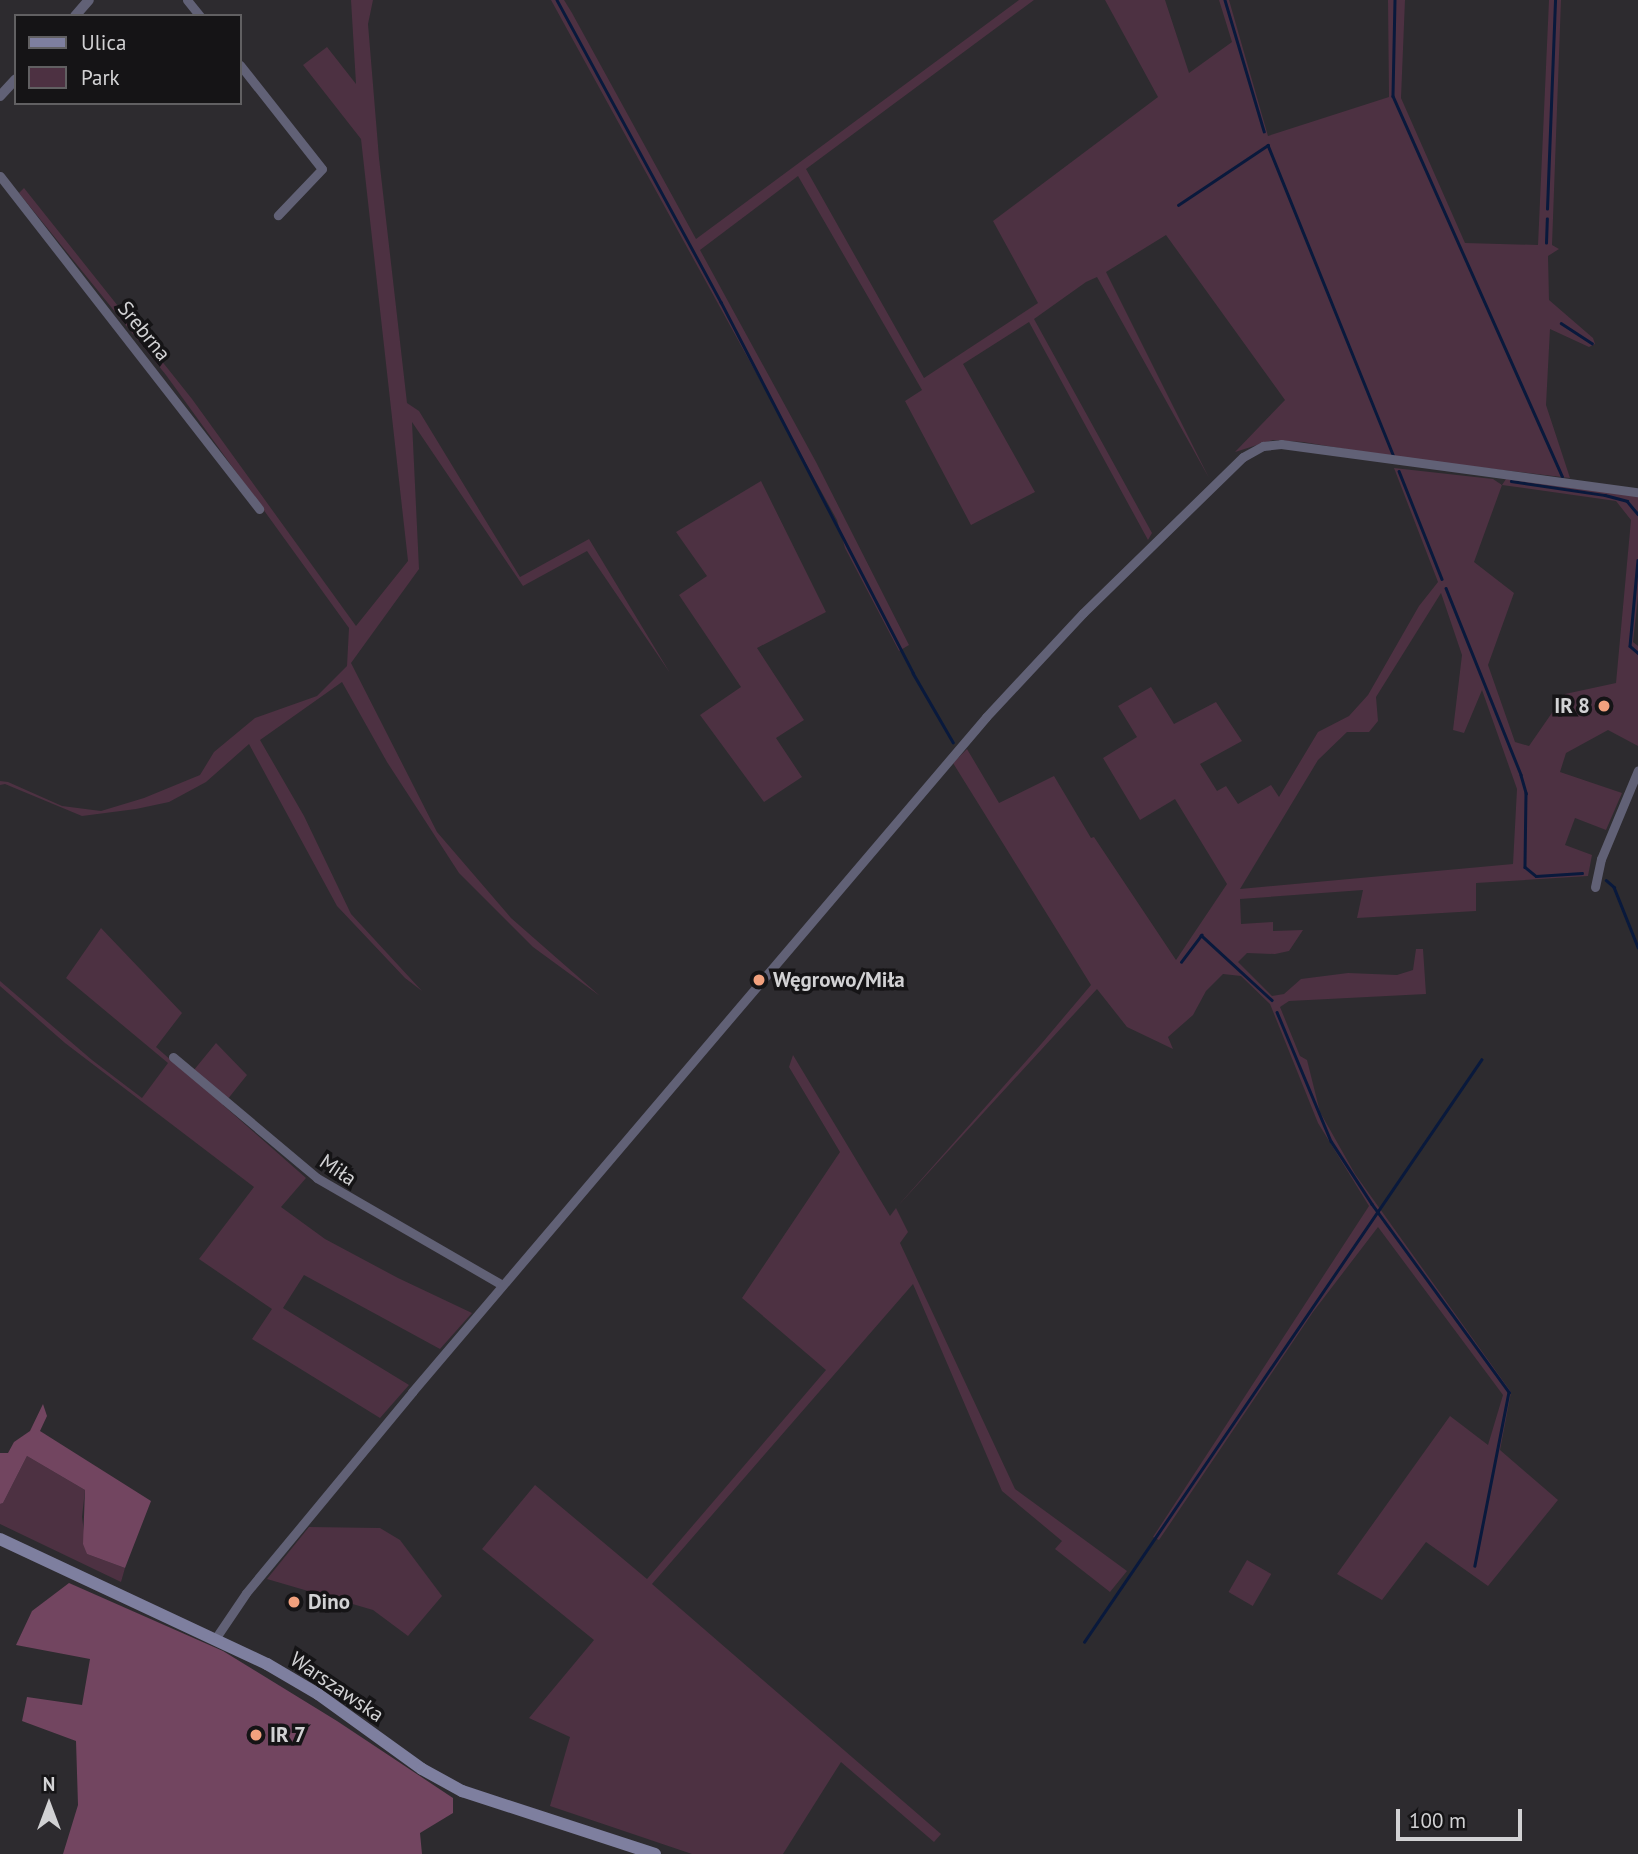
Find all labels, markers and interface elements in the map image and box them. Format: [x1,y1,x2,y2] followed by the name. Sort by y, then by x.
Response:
[14,14,242,105] legend
[81,29,126,56] text: Ulica
[81,64,120,91] text: Park
[112,296,176,366] street label: Srebrna
[1554,693,1590,719] place label: IR 8
[1596,698,1612,714] marker: IR 8
[773,967,905,993] place label: Węgrowo/Miła
[751,972,767,988] marker: Węgrowo/Miła
[315,1149,361,1191] street label: Miła
[308,1589,350,1615] place label: Dino
[286,1594,302,1610] marker: Dino
[285,1647,389,1727] street label: Warszawska
[270,1722,306,1748] place label: IR 7
[248,1727,264,1743] marker: IR 7
[14,1770,84,1840] north arrow
[43,1772,55,1796] text: N
[1400,1794,1526,1838] scale bar
[1409,1807,1466,1834] text: 100 m

